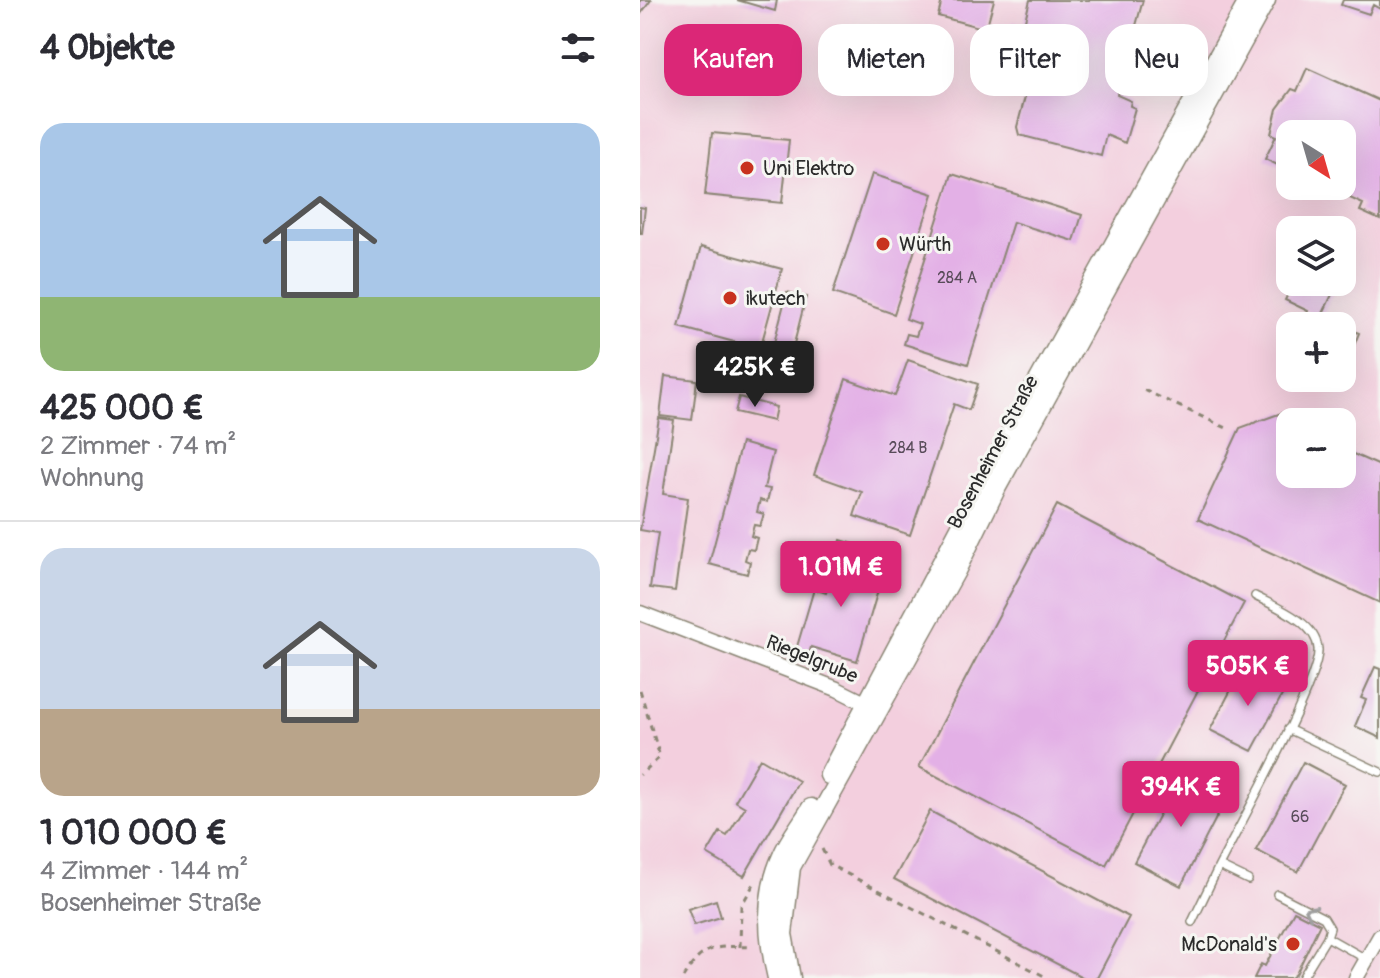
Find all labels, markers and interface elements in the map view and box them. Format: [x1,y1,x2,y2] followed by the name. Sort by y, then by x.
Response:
[664,24,802,96] chip: Kaufen
[818,24,954,96] chip: Mieten
[970,24,1089,96] chip: Filter
[1105,24,1208,96] chip: Neu
[556,26,600,70] icon: filters
[40,27,175,70] text: 4 Objekte
[1276,120,1356,200] north arrow
[1276,120,1356,488] map controls
[763,156,855,181] place label: Uni Elektro
[738,159,756,177] marker: Uni Elektro
[248,175,392,319] icon: home
[1276,216,1356,296] button: layers
[899,232,951,257] place label: Würth
[874,235,892,253] marker: Würth
[937,268,977,288] house number: 284 A
[746,286,805,311] place label: ikutech
[721,289,739,307] marker: ikutech
[1276,312,1356,392] button: +
[690,341,820,409] pin: 425K €
[714,351,796,383] text: 425K €
[942,371,1044,533] street label: Bosenheimer Straße
[40,387,204,430] text: 425 000 €
[1276,408,1356,488] button: −
[40,430,236,462] text: 2 Zimmer · 74 m²
[889,438,927,458] house number: 284 B
[40,462,144,494] text: Wohnung
[767,541,915,609] pin: 1.01M €
[798,551,884,583] text: 1.01M €
[248,600,392,744] icon: home
[763,629,862,689] street label: Riegelgrube
[1183,640,1313,708] pin: 505K €
[1206,650,1290,682] text: 505K €
[1116,761,1246,829] pin: 394K €
[1140,771,1222,803] text: 394K €
[1291,807,1309,827] house number: 66
[40,812,227,855] text: 1 010 000 €
[40,855,248,887] text: 4 Zimmer · 144 m²
[40,887,261,919] text: Bosenheimer Straße
[1304,905,1319,920] one-way arrow
[1181,932,1277,957] place label: McDonald's
[1284,935,1302,953] marker: McDonald's

